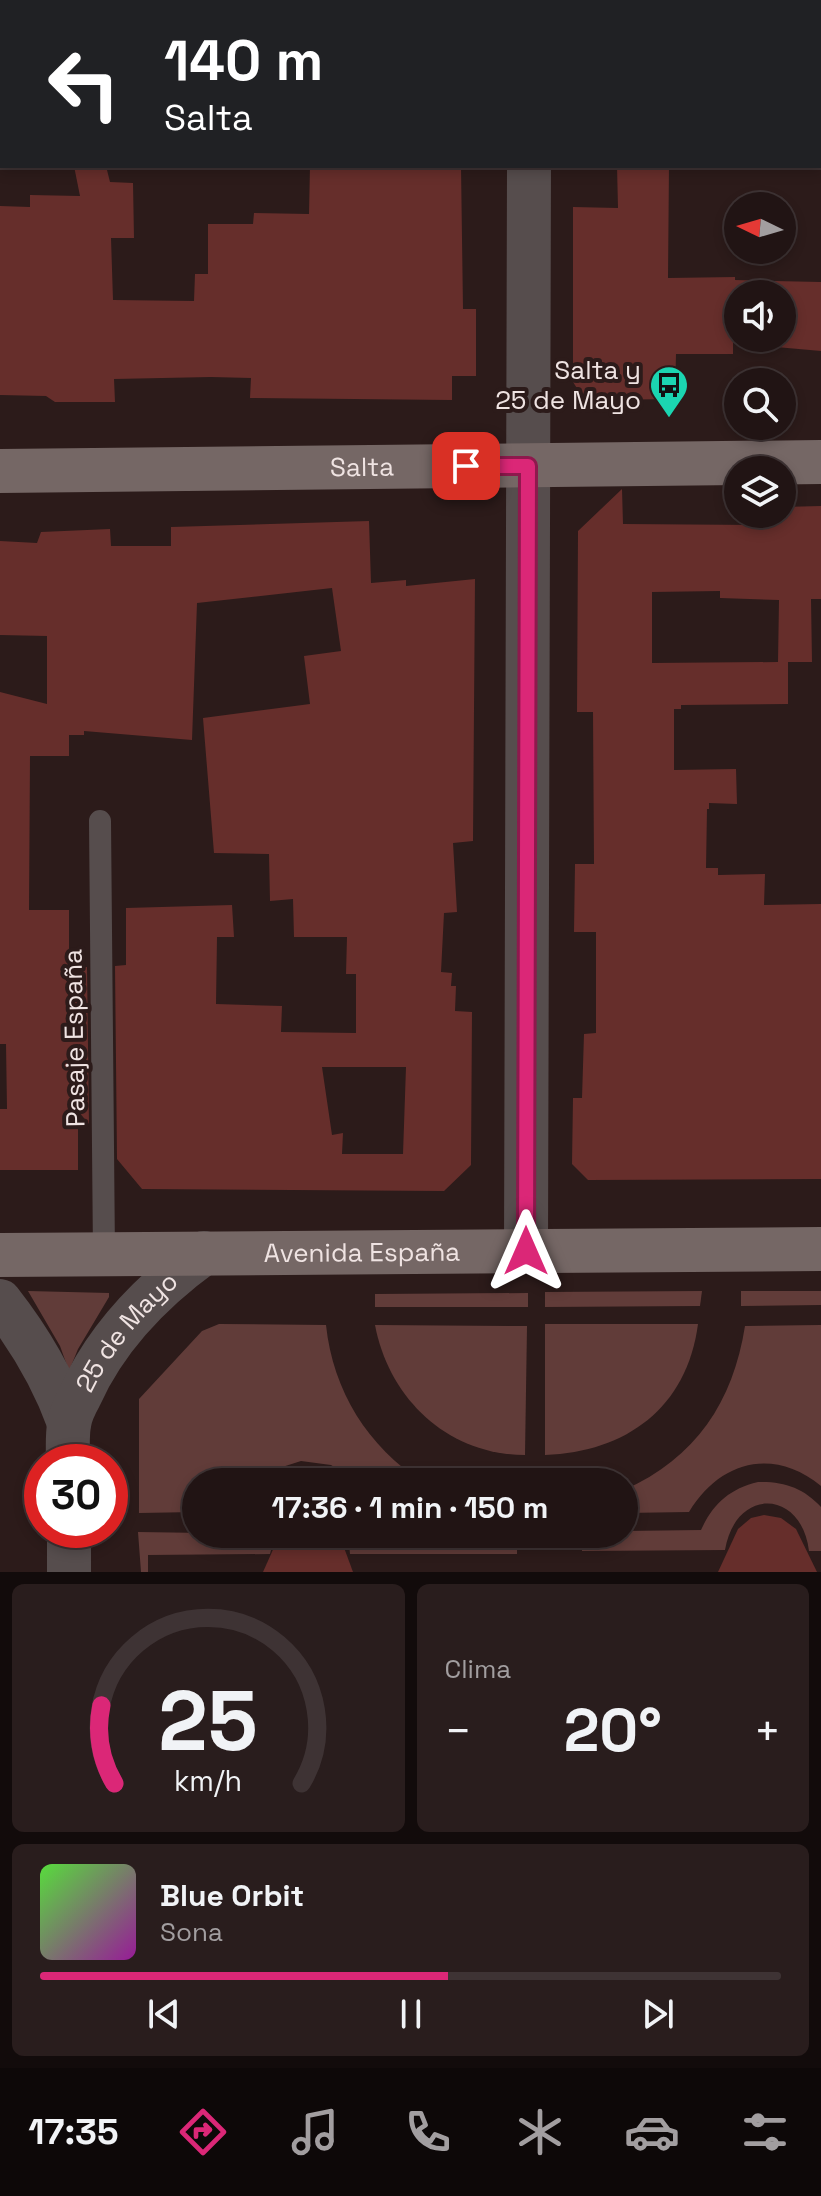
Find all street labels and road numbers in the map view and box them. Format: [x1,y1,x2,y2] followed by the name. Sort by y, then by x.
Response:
[330,450,394,484] street label: Salta
[55,949,93,1127] street label: Pasaje España
[264,1235,460,1270] street label: Avenida España
[68,1264,185,1398] street label: 25 de Mayo

